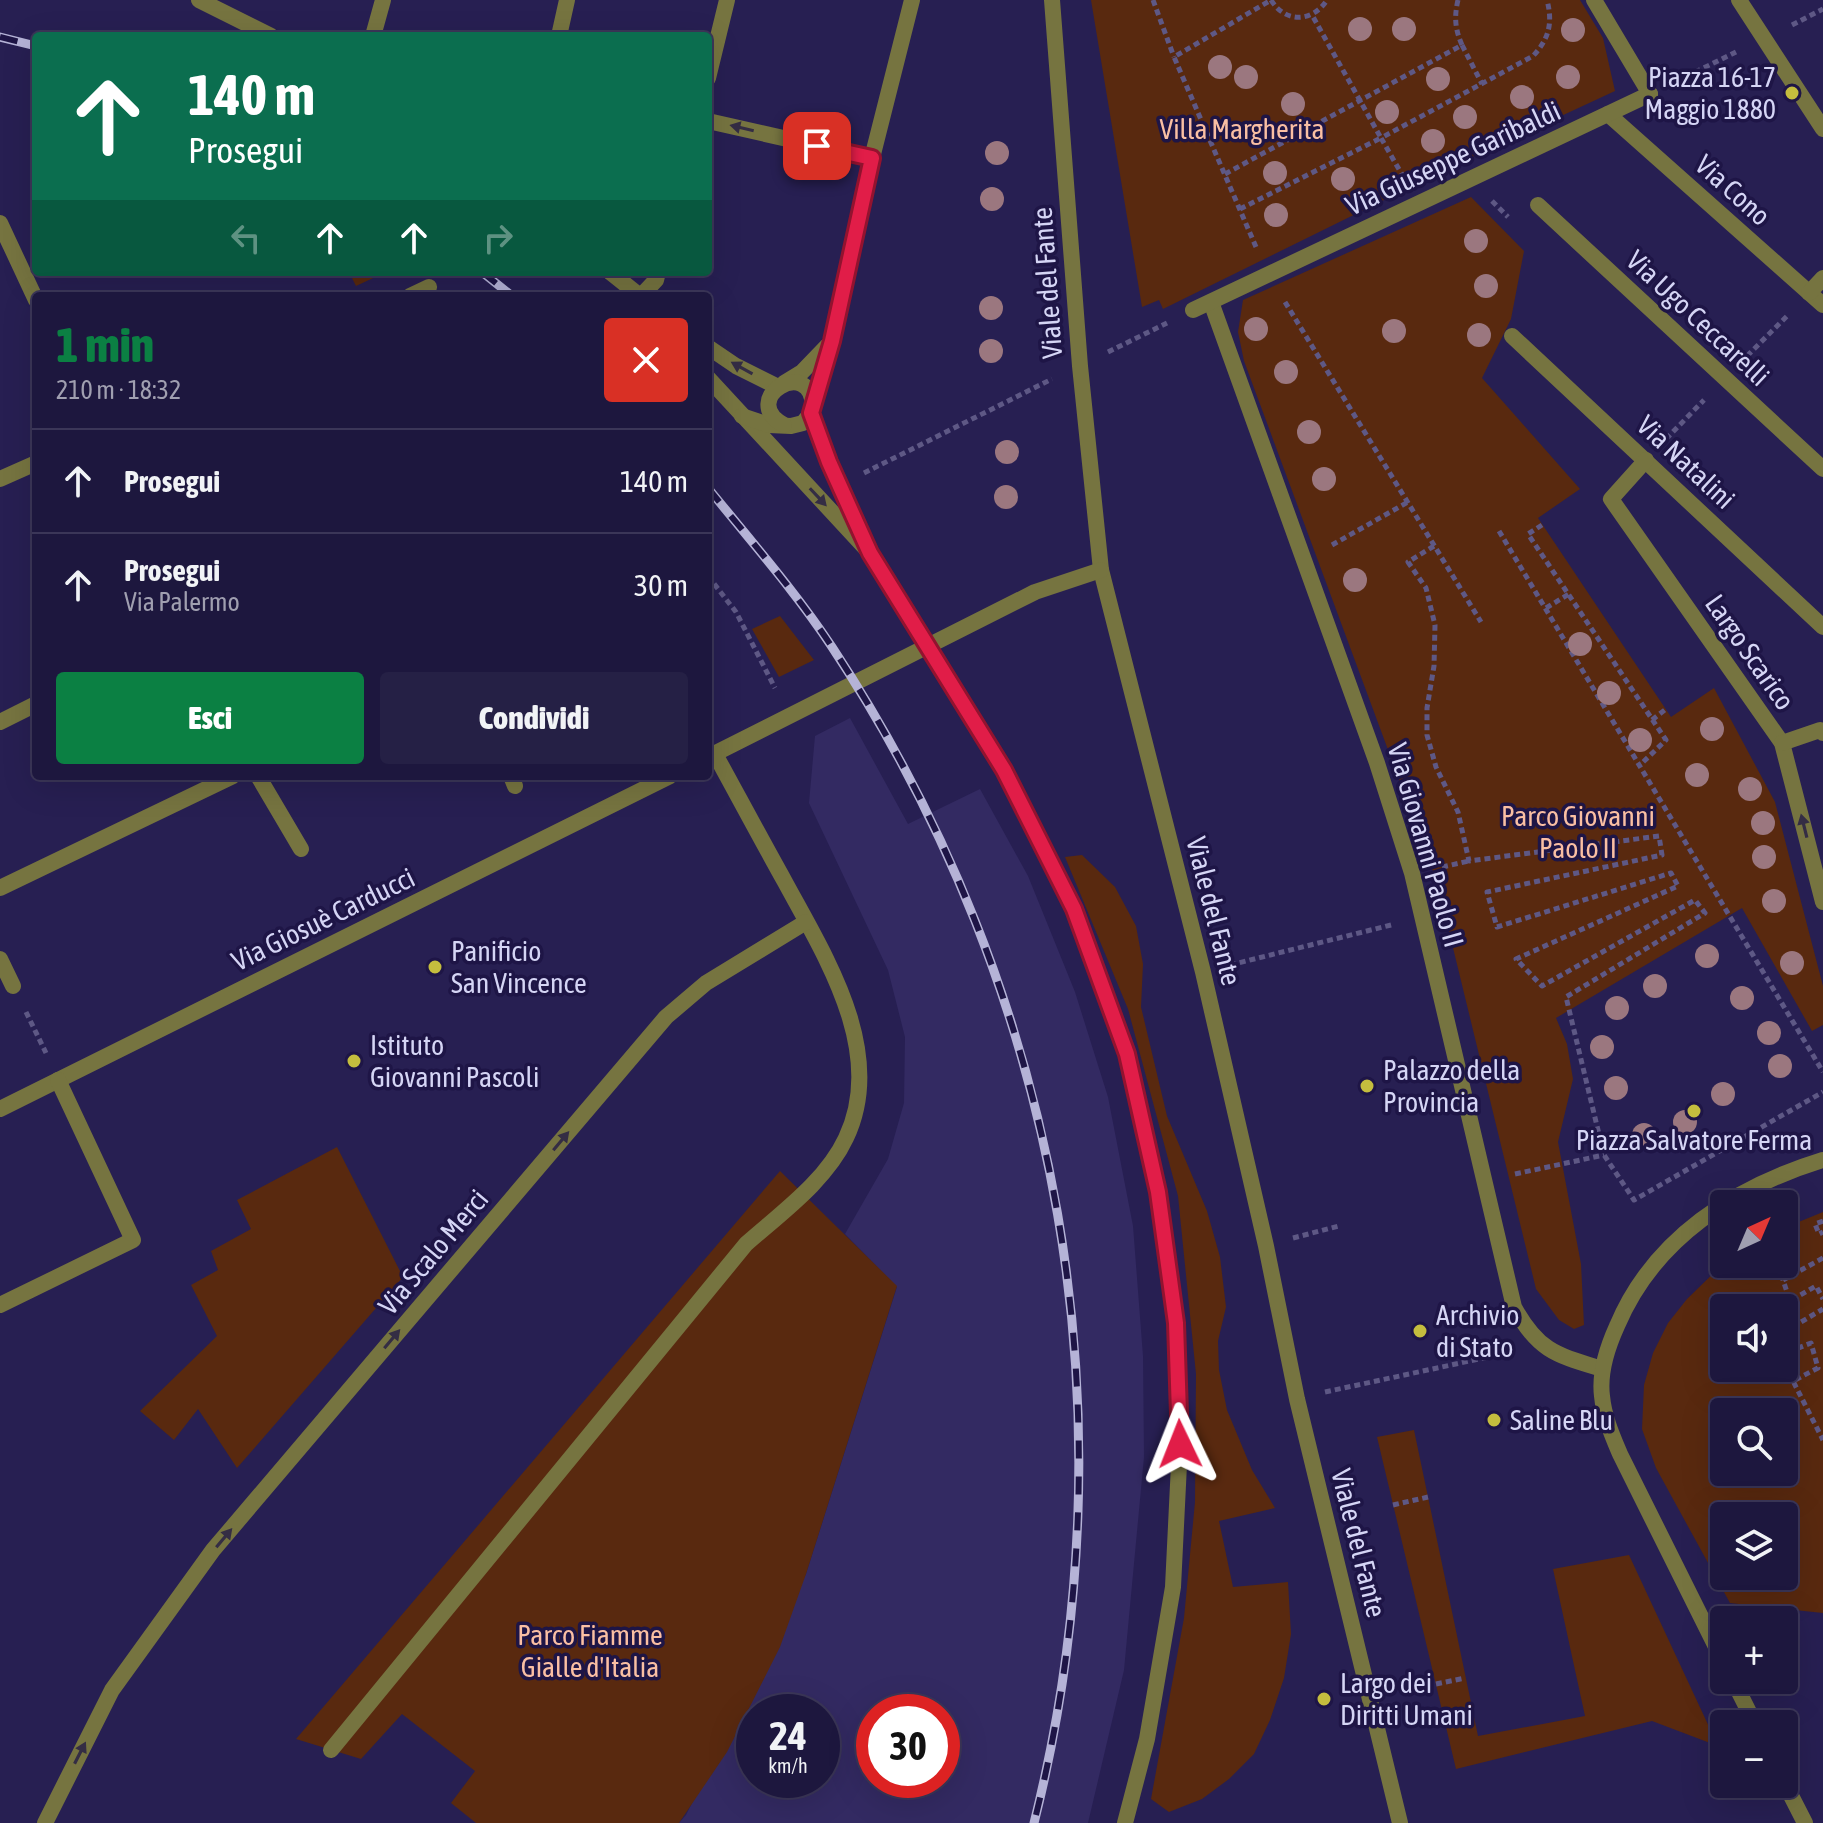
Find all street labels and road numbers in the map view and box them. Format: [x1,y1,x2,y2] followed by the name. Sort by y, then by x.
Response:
[1341,94,1565,222] street label: Via Giuseppe Garibaldi
[1689,148,1777,232] street label: Via Cono
[1026,206,1068,360] street label: Viale del Fante
[1620,244,1776,392] street label: Via Ugo Ceccarelli
[1631,409,1741,515] street label: Via Natalini
[1699,588,1801,716] street label: Largo Scarico
[1382,739,1470,951] street label: Via Giovanni Paolo II
[1180,833,1248,989] street label: Viale del Fante
[226,861,420,977] street label: Via Giosuè Carducci
[372,1183,494,1321] street label: Via Scalo Merci
[1325,1465,1393,1621] street label: Viale del Fante

